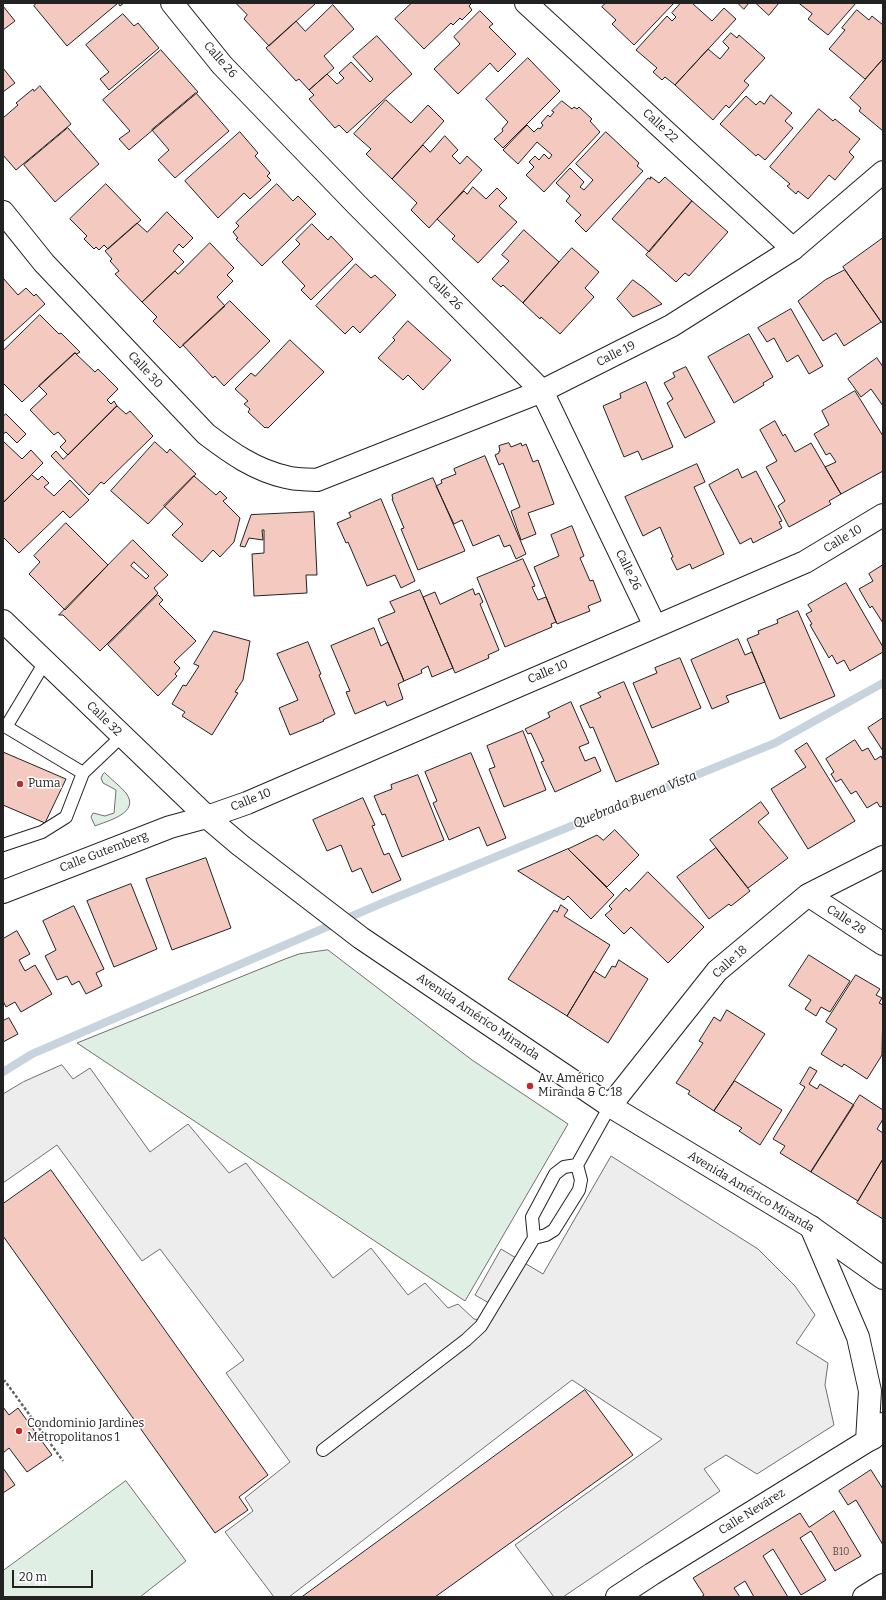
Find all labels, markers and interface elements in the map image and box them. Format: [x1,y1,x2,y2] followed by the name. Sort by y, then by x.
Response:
[200,39,240,81] street label: Calle 26
[639,106,681,146] street label: Calle 22
[425,273,465,313] street label: Calle 26
[594,338,638,370] street label: Calle 19
[125,349,165,391] street label: Calle 30
[821,522,865,556] street label: Calle 10
[612,547,644,593] street label: Calle 26
[526,657,570,687] street label: Calle 10
[83,699,125,739] street label: Calle 32
[571,768,699,832] water label: Quebrada Buena Vista
[28,777,60,791] place label: Puma
[15,779,25,789] marker: Puma
[229,785,273,815] street label: Calle 10
[58,829,150,875] street label: Calle Gutemberg
[824,902,868,938] street label: Calle 28
[710,943,750,981] street label: Calle 18
[414,971,542,1063] street label: Avenida Américo Miranda
[538,1072,622,1100] place label: Av. Américo Miranda & C. 18
[525,1081,535,1091] marker: Av. Américo Miranda & C. 18
[685,1149,817,1235] street label: Avenida Américo Miranda
[27,1417,144,1445] place label: Condominio Jardines Metropolitanos 1
[14,1426,24,1436] marker: Condominio Jardines Metropolitanos 1
[716,1486,788,1538] street label: Calle Nevárez
[833,1546,849,1558] house number: B10
[14,1562,95,1588] scale bar
[19,1570,47,1584] text: 20 m

